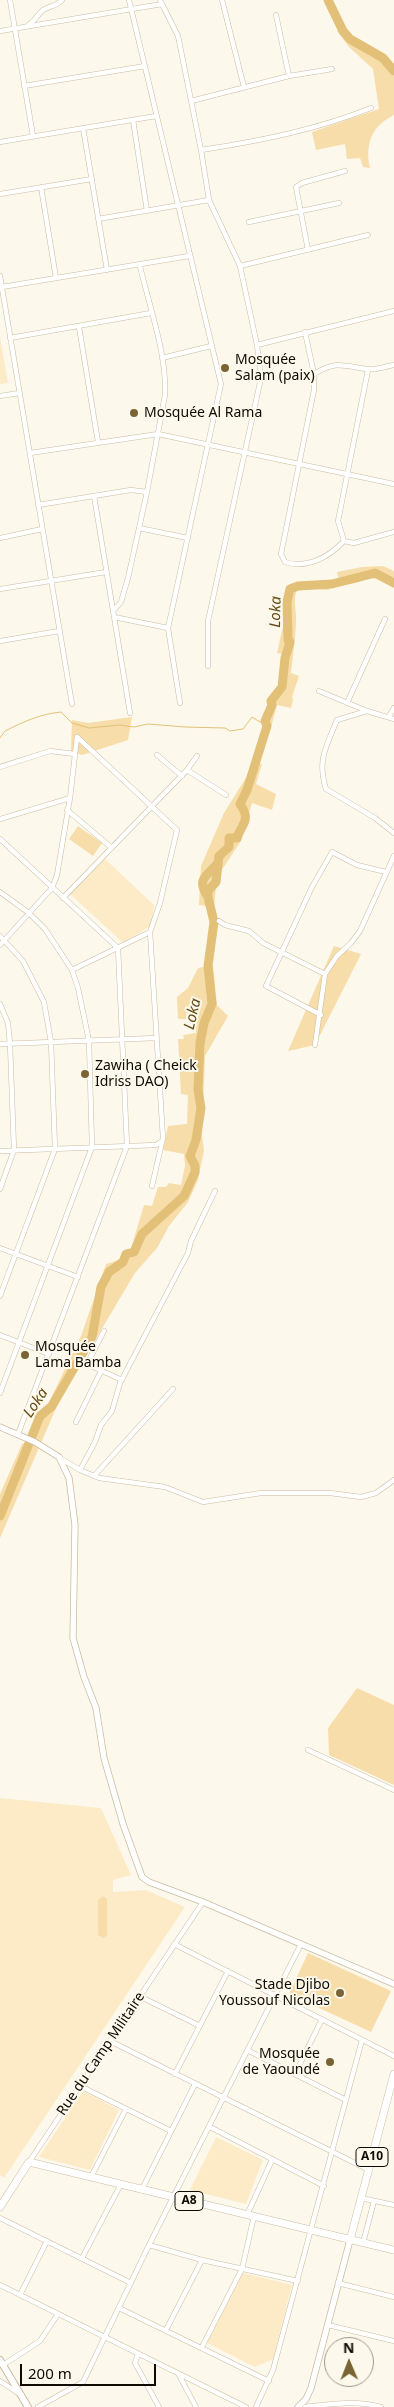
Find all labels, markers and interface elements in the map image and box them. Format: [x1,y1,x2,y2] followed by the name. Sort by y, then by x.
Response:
[235,352,315,384] place label: Mosquée Salam (paix)
[219,362,231,374] marker: Mosquée Salam (paix)
[144,405,262,421] place label: Mosquée Al Rama
[128,407,140,419] marker: Mosquée Al Rama
[267,596,285,628] water label: Loka
[181,997,205,1031] water label: Loka
[95,1058,197,1090] place label: Zawiha ( Cheick Idriss DAO)
[79,1068,91,1080] marker: Zawiha ( Cheick Idriss DAO)
[35,1339,121,1371] place label: Mosquée Lama Bamba
[19,1349,31,1361] marker: Mosquée Lama Bamba
[20,1385,52,1421] water label: Loka
[219,1977,330,2010] place label: Stade Djibo Youssouf Nicolas
[334,1987,346,1999] marker: Stade Djibo Youssouf Nicolas
[53,1989,149,2119] street label: Rue du Camp Militaire
[242,2046,320,2078] place label: Mosquée de Yaoundé
[324,2056,336,2068] marker: Mosquée de Yaoundé
[356,2148,388,2166] road number: A10
[175,2192,203,2210] road number: A8
[324,2337,374,2387] north arrow
[343,2338,355,2357] text: N
[22,2354,159,2386] scale bar
[28,2363,72,2383] text: 200 m

